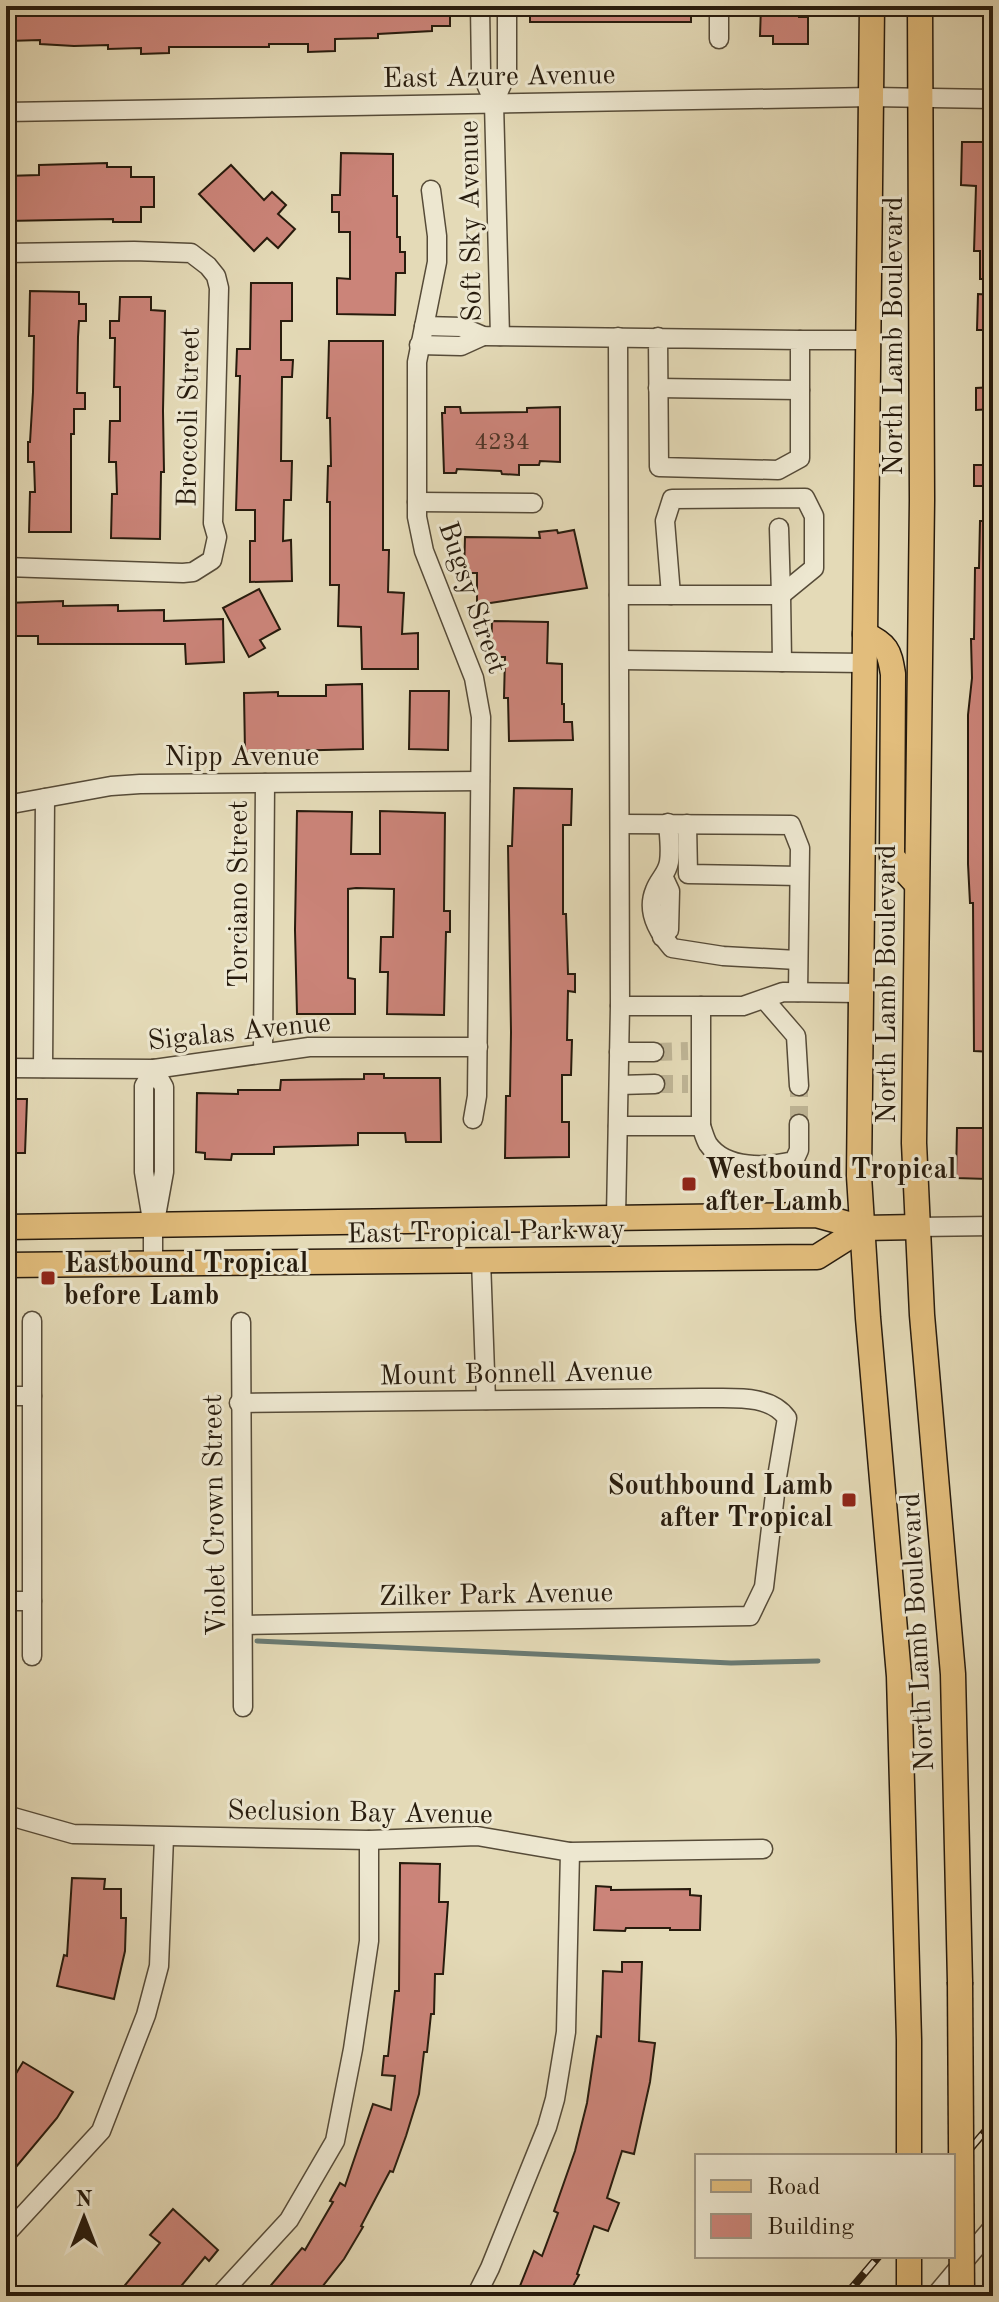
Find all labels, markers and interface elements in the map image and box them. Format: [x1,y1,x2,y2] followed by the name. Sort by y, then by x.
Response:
[382,62,616,94] street label: East Azure Avenue
[456,120,488,322] street label: Soft Sky Avenue
[881,196,909,476] street label: North Lamb Boulevard
[174,327,206,507] street label: Broccoli Street
[474,431,530,455] house number: 4234
[432,519,510,677] street label: Bugsy Street
[165,744,319,772] street label: Nipp Avenue
[226,800,254,988] street label: Torciano Street
[874,844,902,1124] street label: North Lamb Boulevard
[146,1009,332,1057] street label: Sigalas Avenue
[705,1157,957,1217] place label: Westbound Tropical after Lamb
[680,1175,698,1193] marker: Westbound Tropical after Lamb
[347,1217,626,1249] street label: East Tropical Parkway
[64,1251,309,1311] place label: Eastbound Tropical before Lamb
[39,1269,57,1287] marker: Eastbound Tropical before Lamb
[379,1359,653,1391] street label: Mount Bonnell Avenue
[200,1393,232,1636] street label: Violet Crown Street
[607,1473,833,1533] place label: Southbound Lamb after Tropical
[840,1491,858,1509] marker: Southbound Lamb after Tropical
[898,1492,940,1772] street label: North Lamb Boulevard
[379,1580,614,1612] street label: Zilker Park Avenue
[227,1798,493,1830] street label: Seclusion Bay Avenue
[695,2154,955,2258] legend
[767,2176,820,2200] text: Road
[44,2178,124,2258] north arrow
[76,2189,93,2211] text: N
[767,2216,854,2240] text: Building

